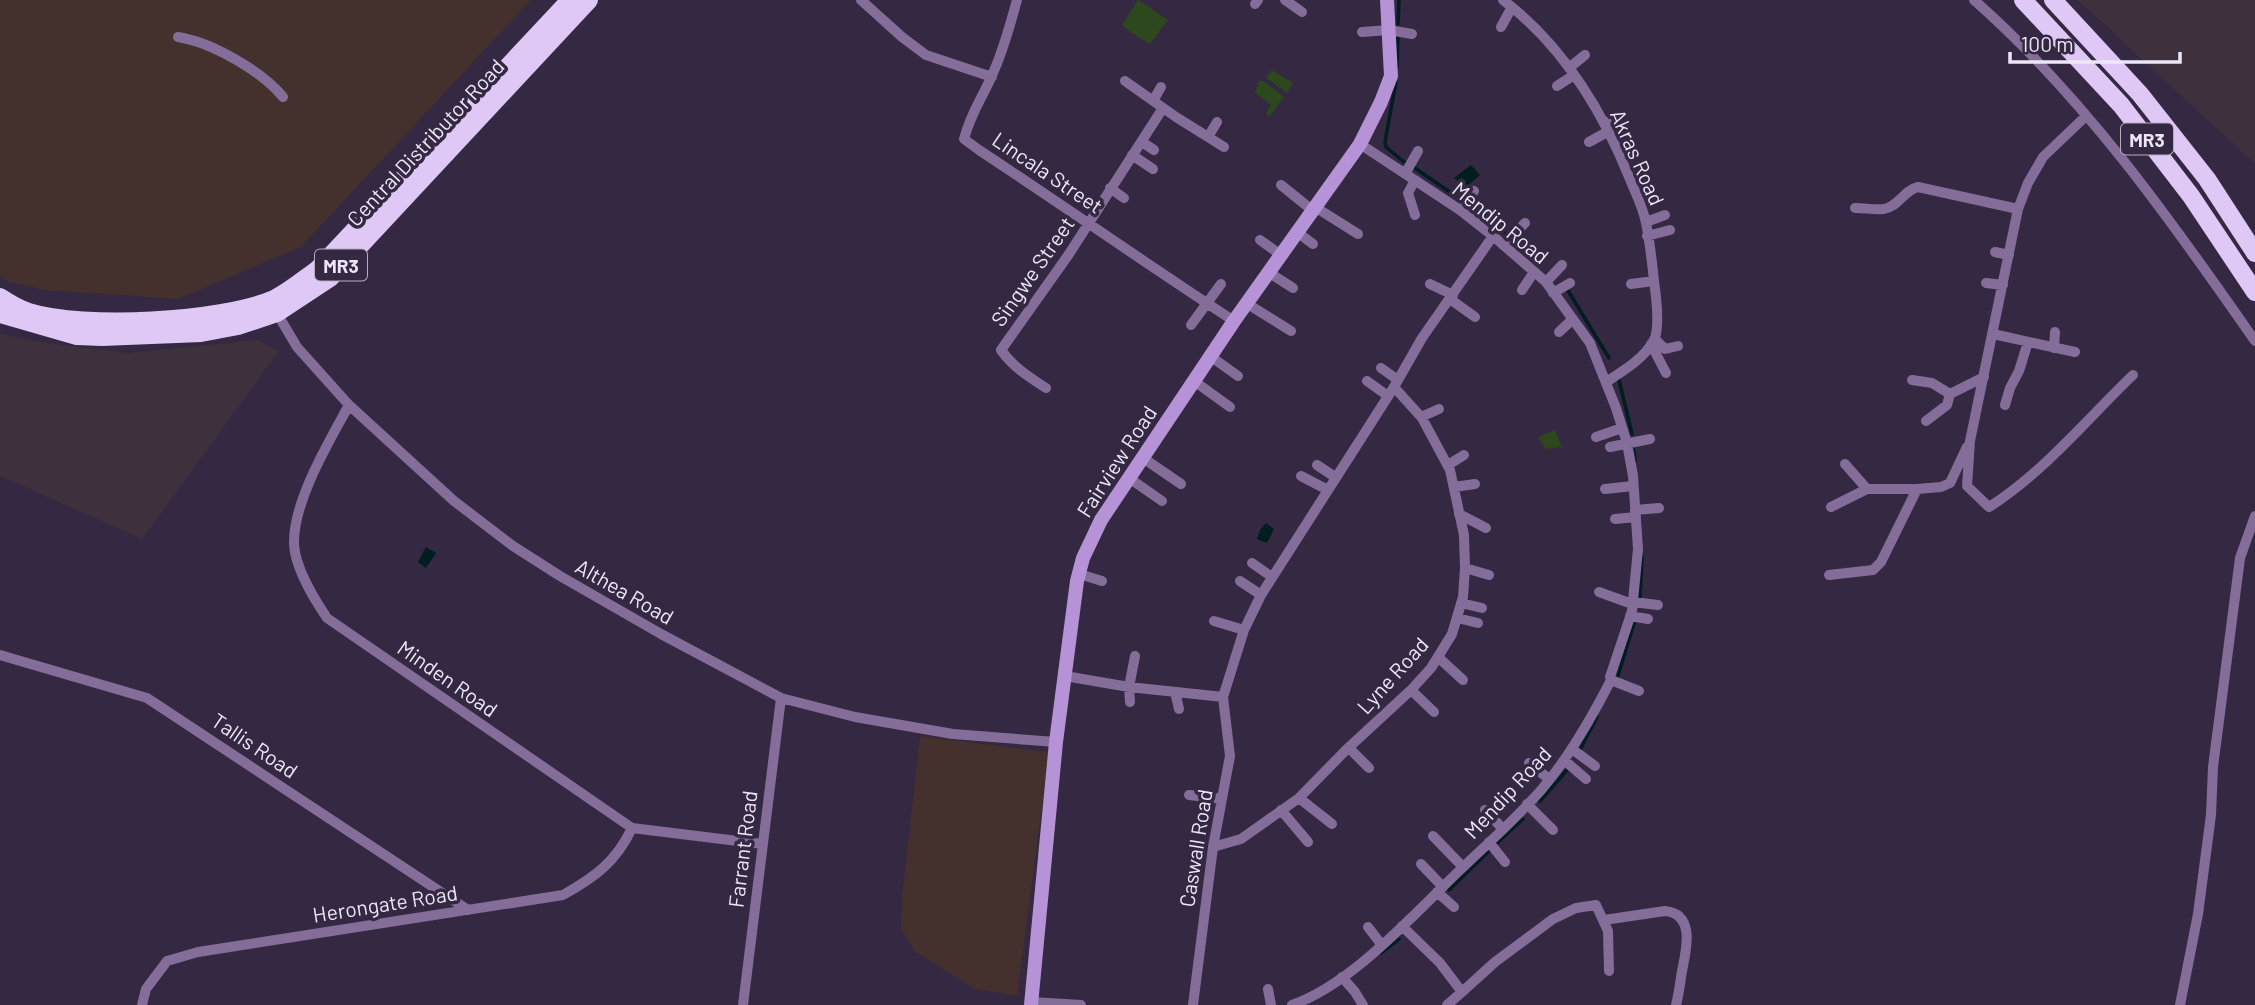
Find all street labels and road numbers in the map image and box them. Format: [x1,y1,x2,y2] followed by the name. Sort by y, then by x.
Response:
[341,53,509,231] street label: Central Distributor Road
[1606,105,1670,209] street label: Akras Road
[2121,124,2173,154] road number: MR3
[988,126,1108,218] street label: Lincala Street
[1448,176,1554,268] street label: Mendip Road
[985,212,1079,330] street label: Singwe Street
[315,249,367,280] road number: MR3
[1071,401,1161,521] street label: Fairview Road
[572,553,678,629] street label: Althea Road
[1351,632,1433,718] street label: Lyne Road
[393,634,503,722] street label: Minden Road
[207,707,303,783] street label: Tallis Road
[1458,741,1556,843] street label: Mendip Road
[1173,787,1217,909] street label: Caswall Road
[722,789,762,909] street label: Farrant Road
[311,879,459,927] street label: Herongate Road

